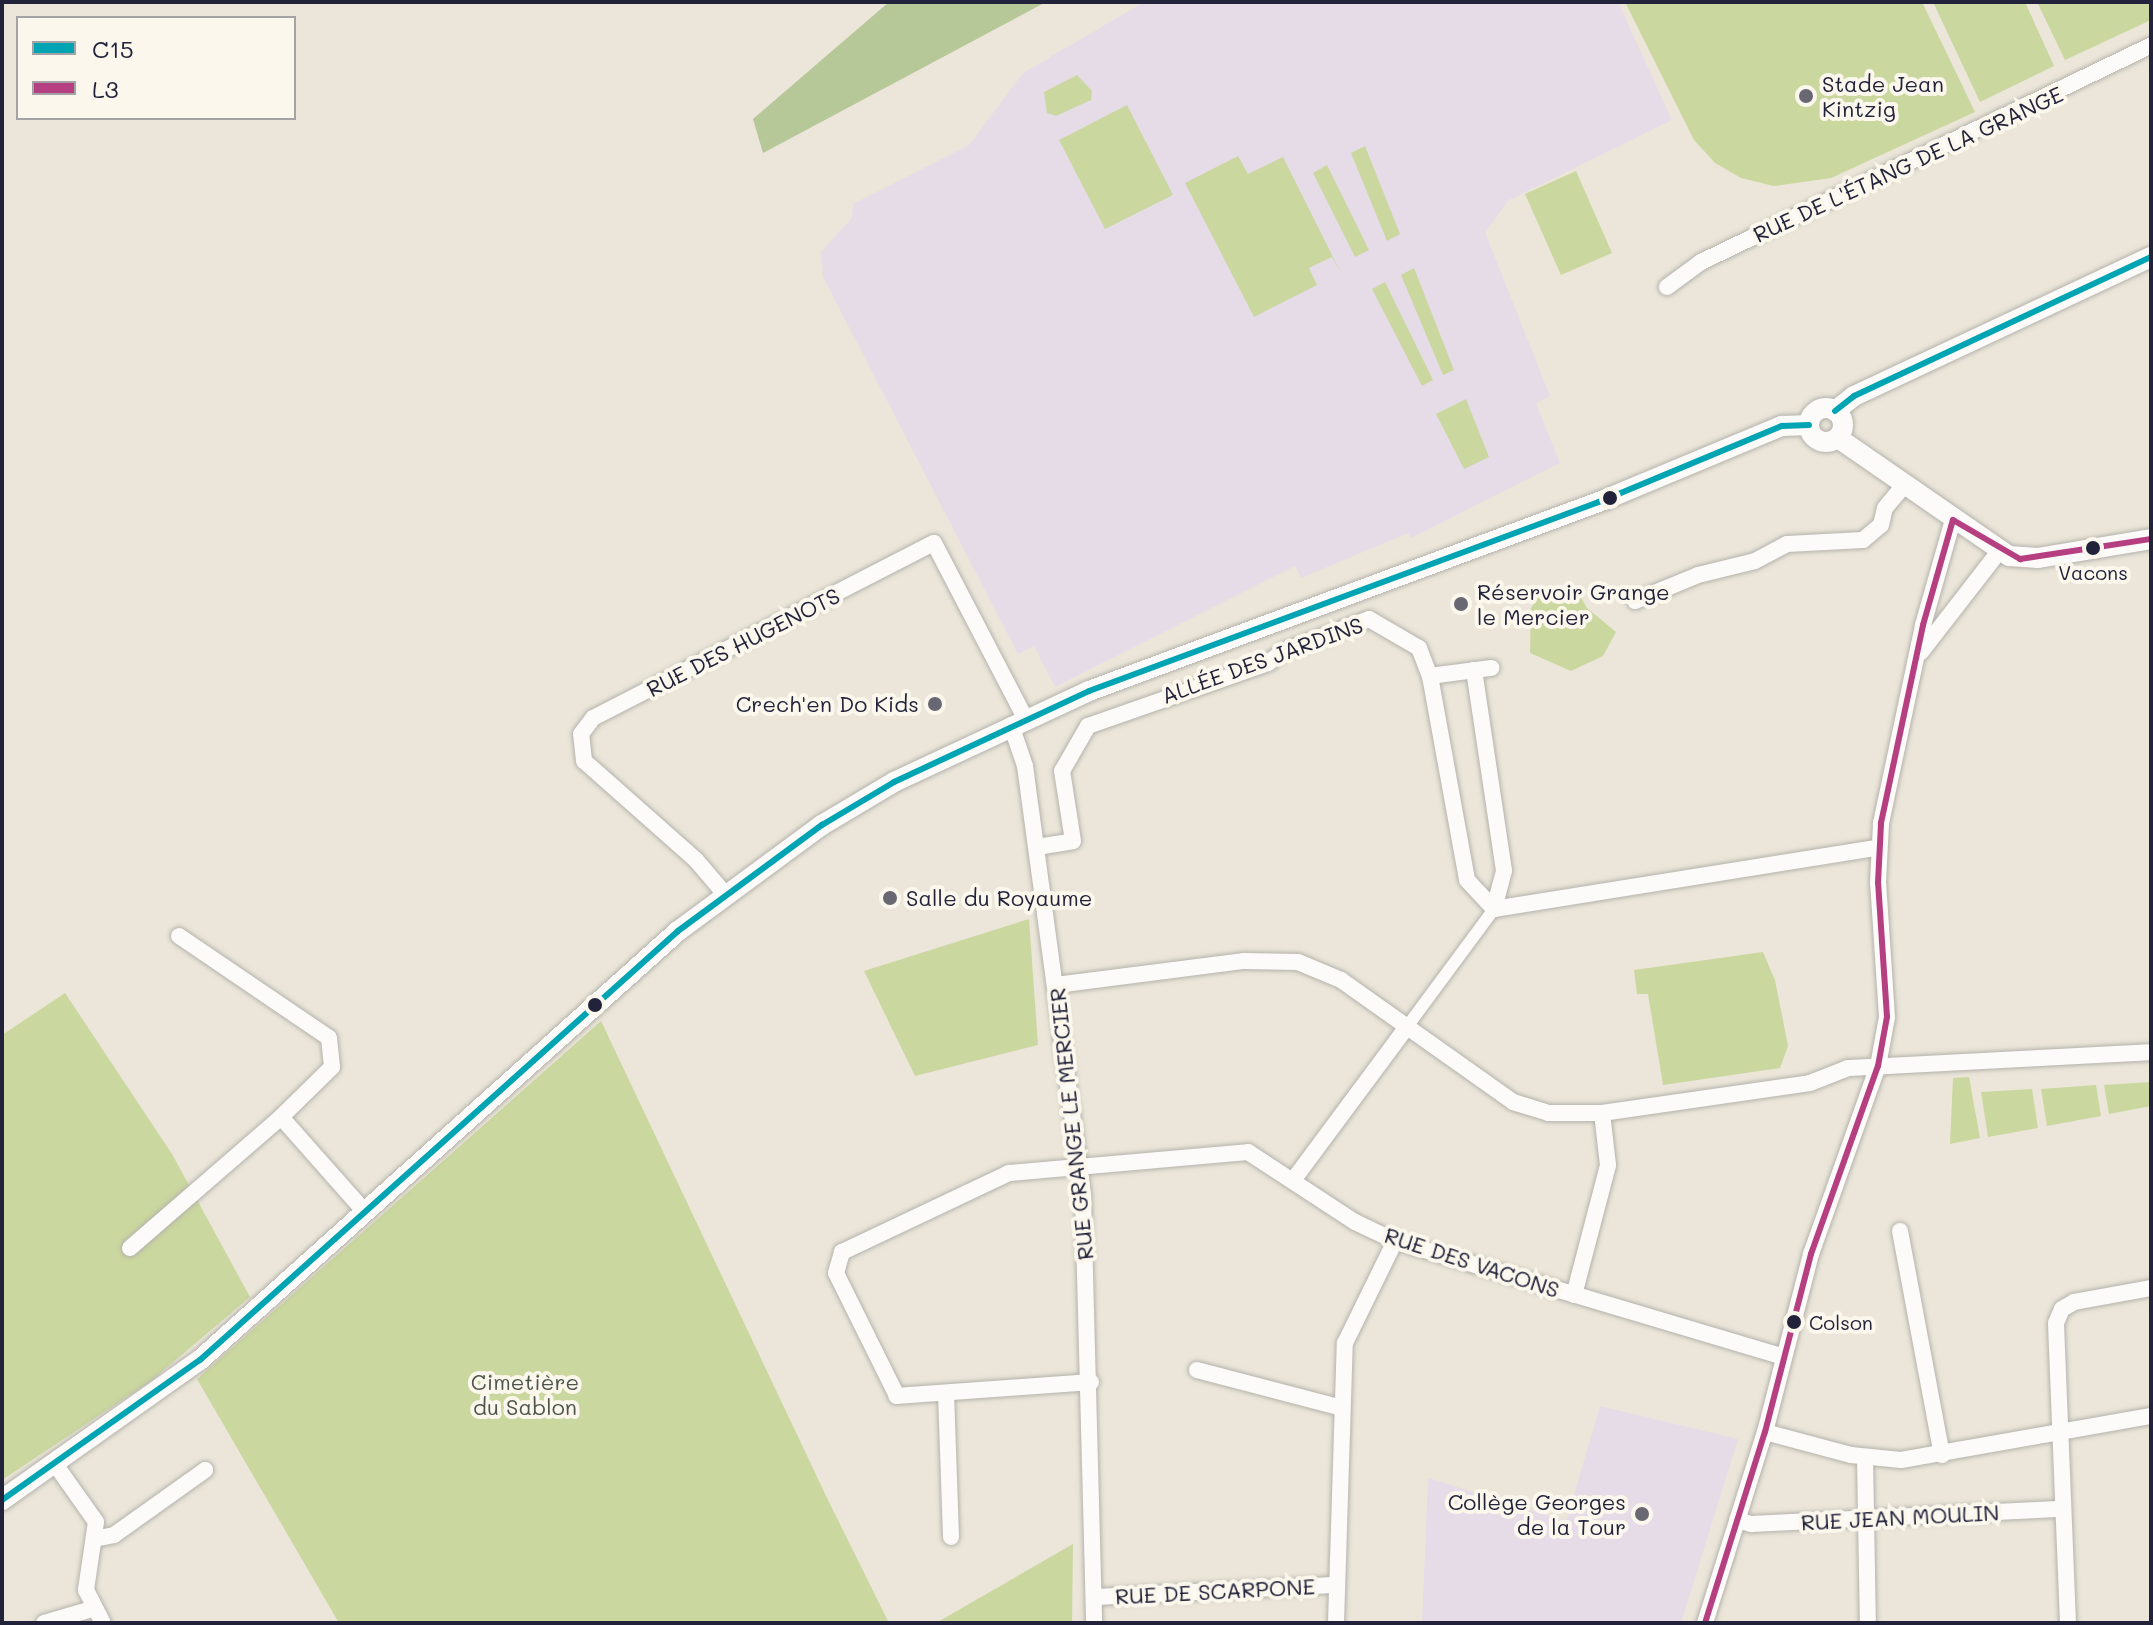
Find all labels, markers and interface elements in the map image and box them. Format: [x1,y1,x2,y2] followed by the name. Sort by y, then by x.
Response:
[16,16,296,120] legend
[92,33,134,64] text: C15
[1822,70,1944,122] place label: Stade Jean Kintzig
[92,73,119,104] text: L3
[1749,80,2067,248] street label: RUE DE L'ÉTANG DE LA GRANGE
[1797,87,1815,105] marker: Stade Jean Kintzig
[1602,490,1618,506] unlabelled marker
[2085,540,2101,556] marker: Vacons
[2058,560,2128,584] place label: Vacons
[1477,578,1670,630] place label: Réservoir Grange le Mercier
[642,582,844,702] street label: RUE DES HUGENOTS
[1452,595,1470,613] marker: Réservoir Grange le Mercier
[1158,611,1366,709] street label: ALLÉE DES JARDINS
[736,691,919,717] place label: Crech'en Do Kids
[926,695,944,713] marker: Crech'en Do Kids
[906,885,1092,911] place label: Salle du Royaume
[881,889,899,907] marker: Salle du Royaume
[1044,986,1098,1262] street label: RUE GRANGE LE MERCIER
[587,997,603,1013] unlabelled marker
[1381,1221,1563,1303] street label: RUE DES VACONS
[1809,1310,1873,1334] place label: Colson
[1786,1314,1802,1330] marker: Colson
[471,1368,579,1420] park label: Cimetière du Sablon
[1448,1488,1626,1540] place label: Collège Georges de la Tour
[1800,1499,2000,1535] street label: RUE JEAN MOULIN
[1633,1505,1651,1523] marker: Collège Georges de la Tour
[1114,1573,1316,1609] street label: RUE DE SCARPONE

